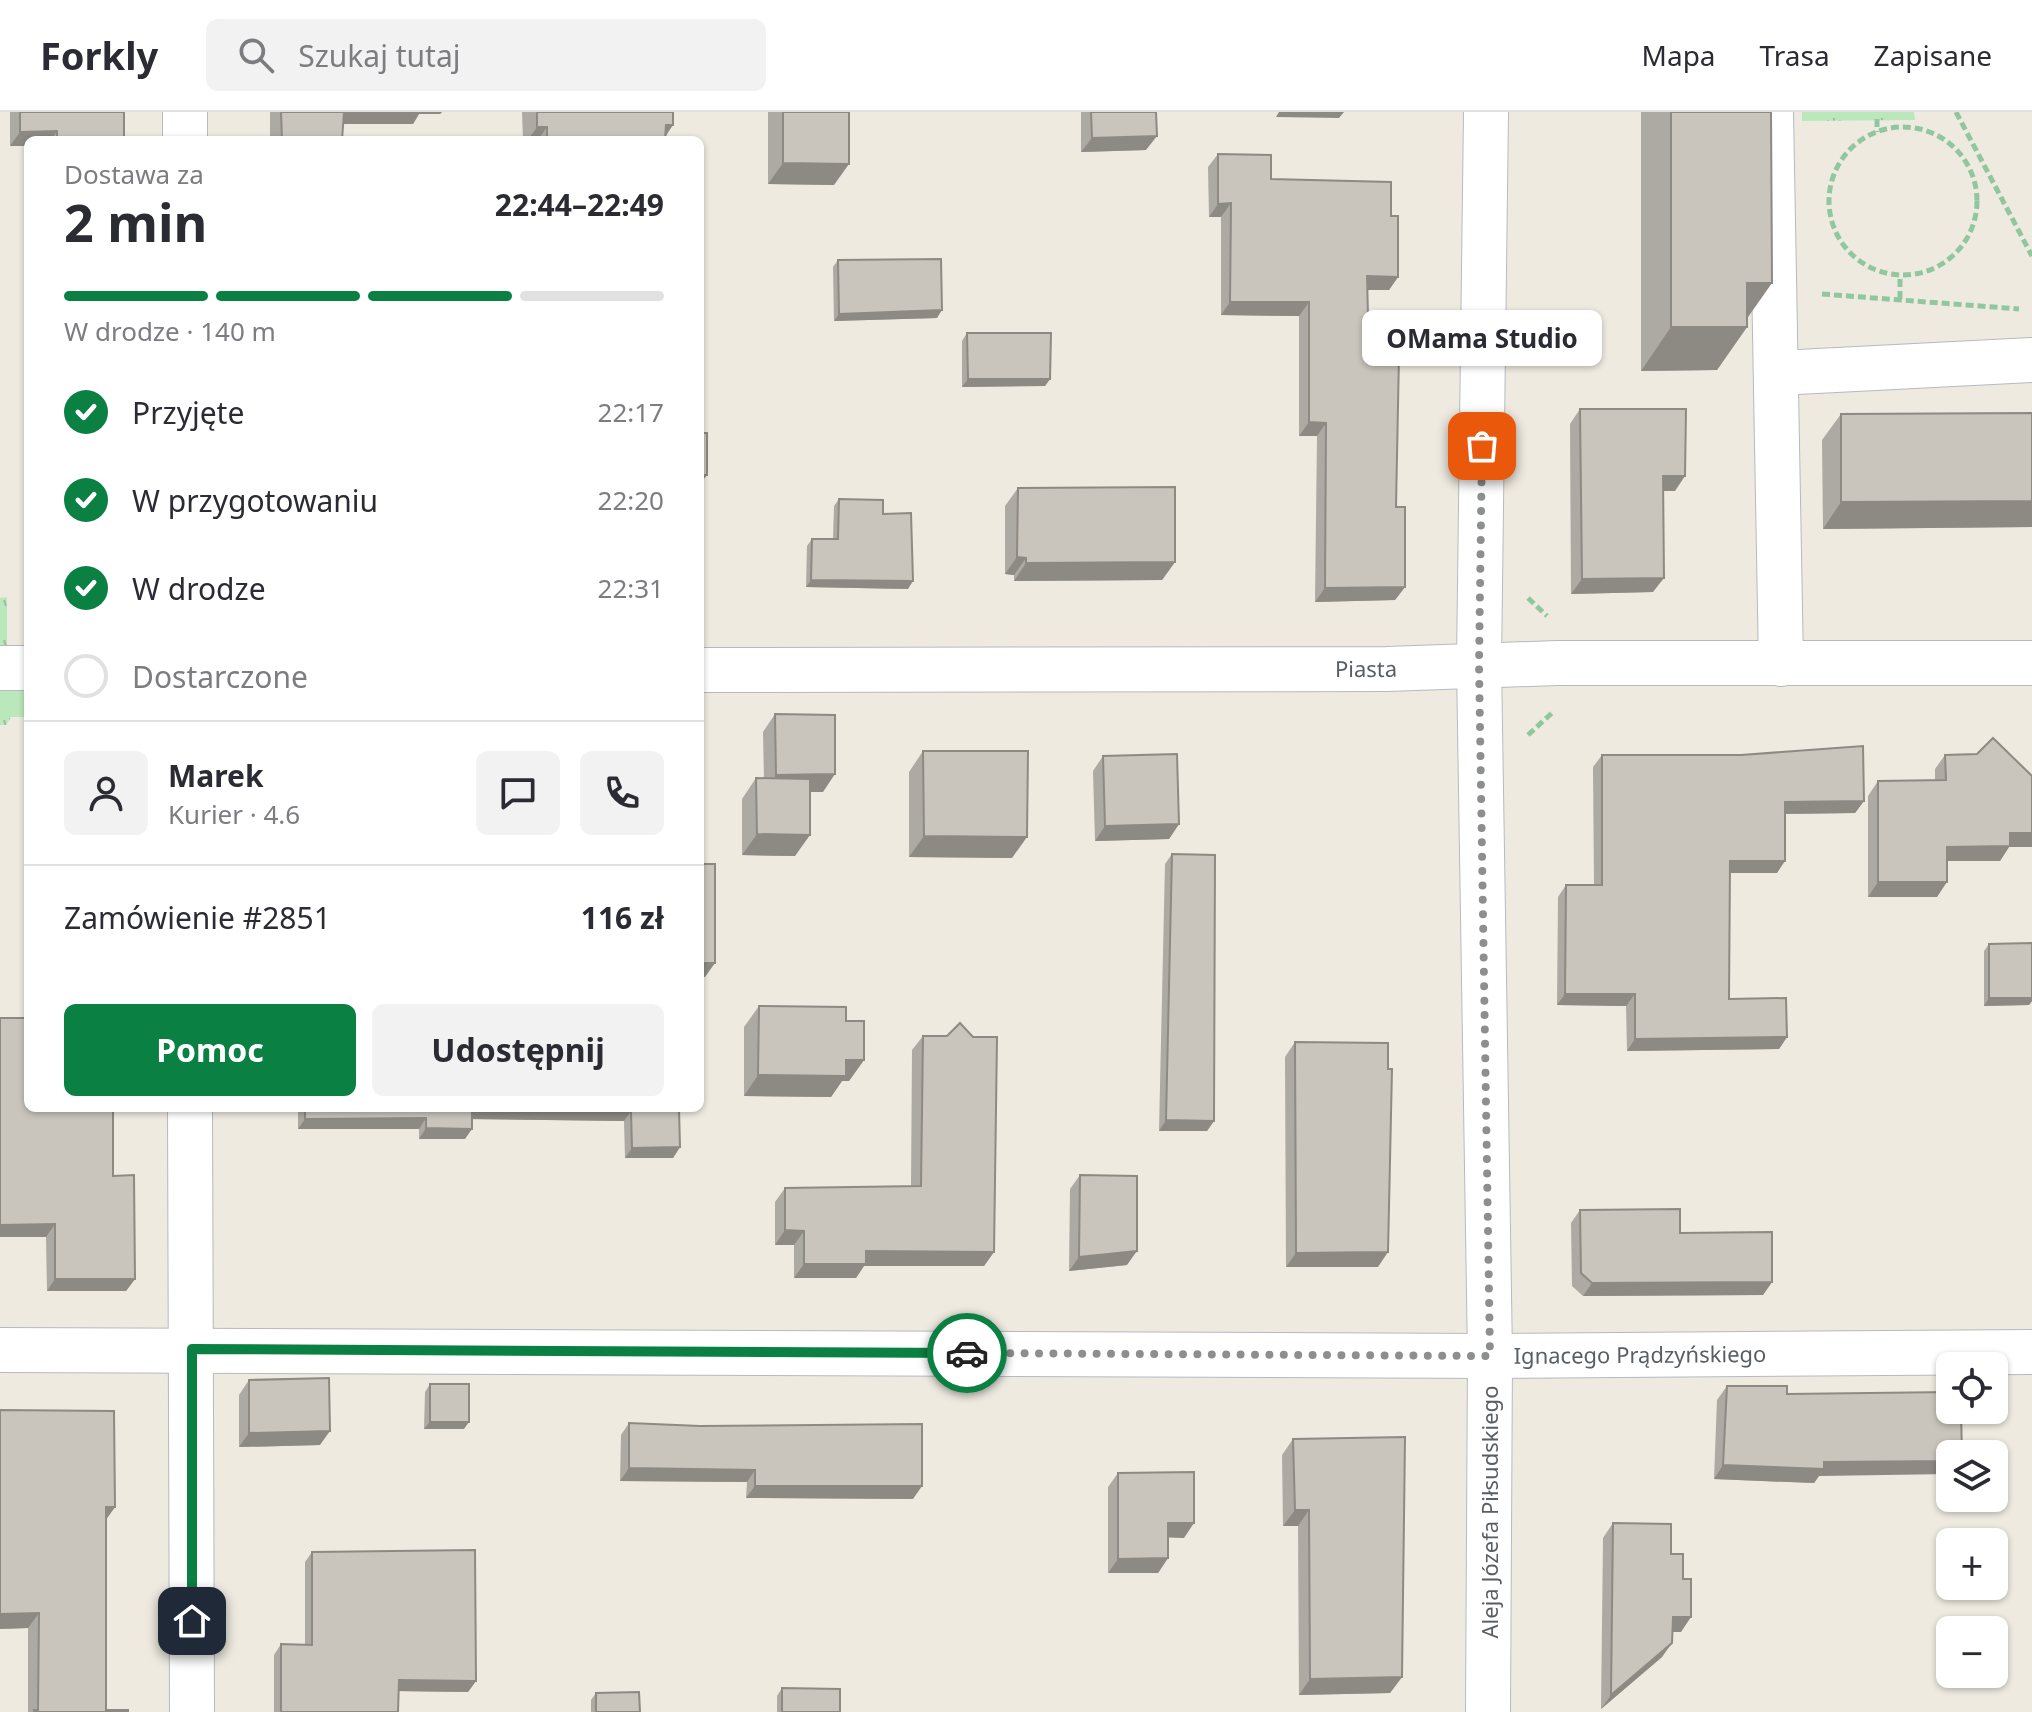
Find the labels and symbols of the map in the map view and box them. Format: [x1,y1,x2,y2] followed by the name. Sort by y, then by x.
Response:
[1362,310,1602,366] callout: OMama Studio
[1448,412,1516,480] pin
[1335,653,1398,683] street label: Piasta
[927,1313,1007,1393] courier
[1513,1338,1766,1370] street label: Ignacego Prądzyńskiego
[1474,1386,1504,1638] street label: Aleja Józefa Piłsudskiego
[158,1587,226,1655] pin

